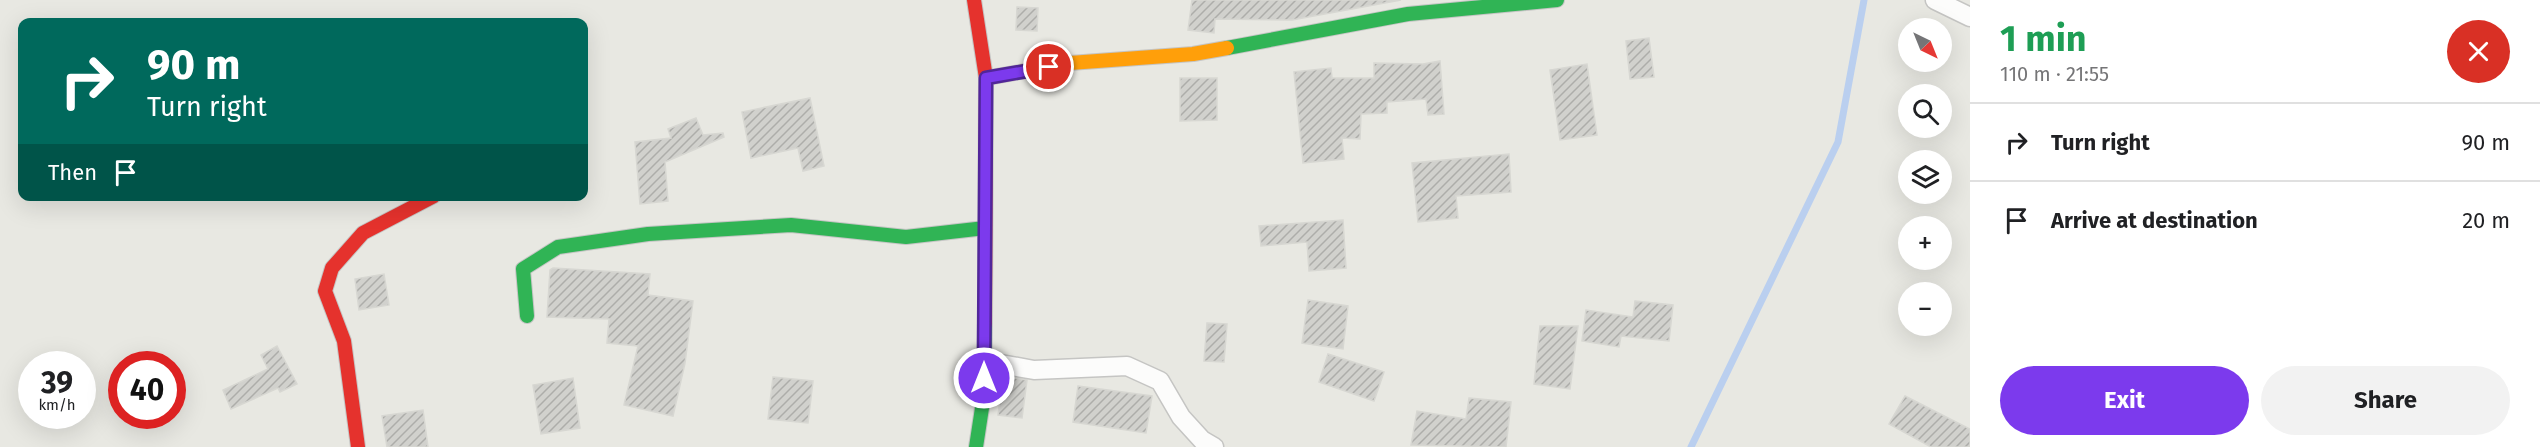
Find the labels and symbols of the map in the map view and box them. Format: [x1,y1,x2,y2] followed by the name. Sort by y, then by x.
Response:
[1898,18,1952,72] north arrow
[1023,41,1074,92] pin
[952,346,1016,410] position arrow
[108,351,186,429] speed limit sign: 40

